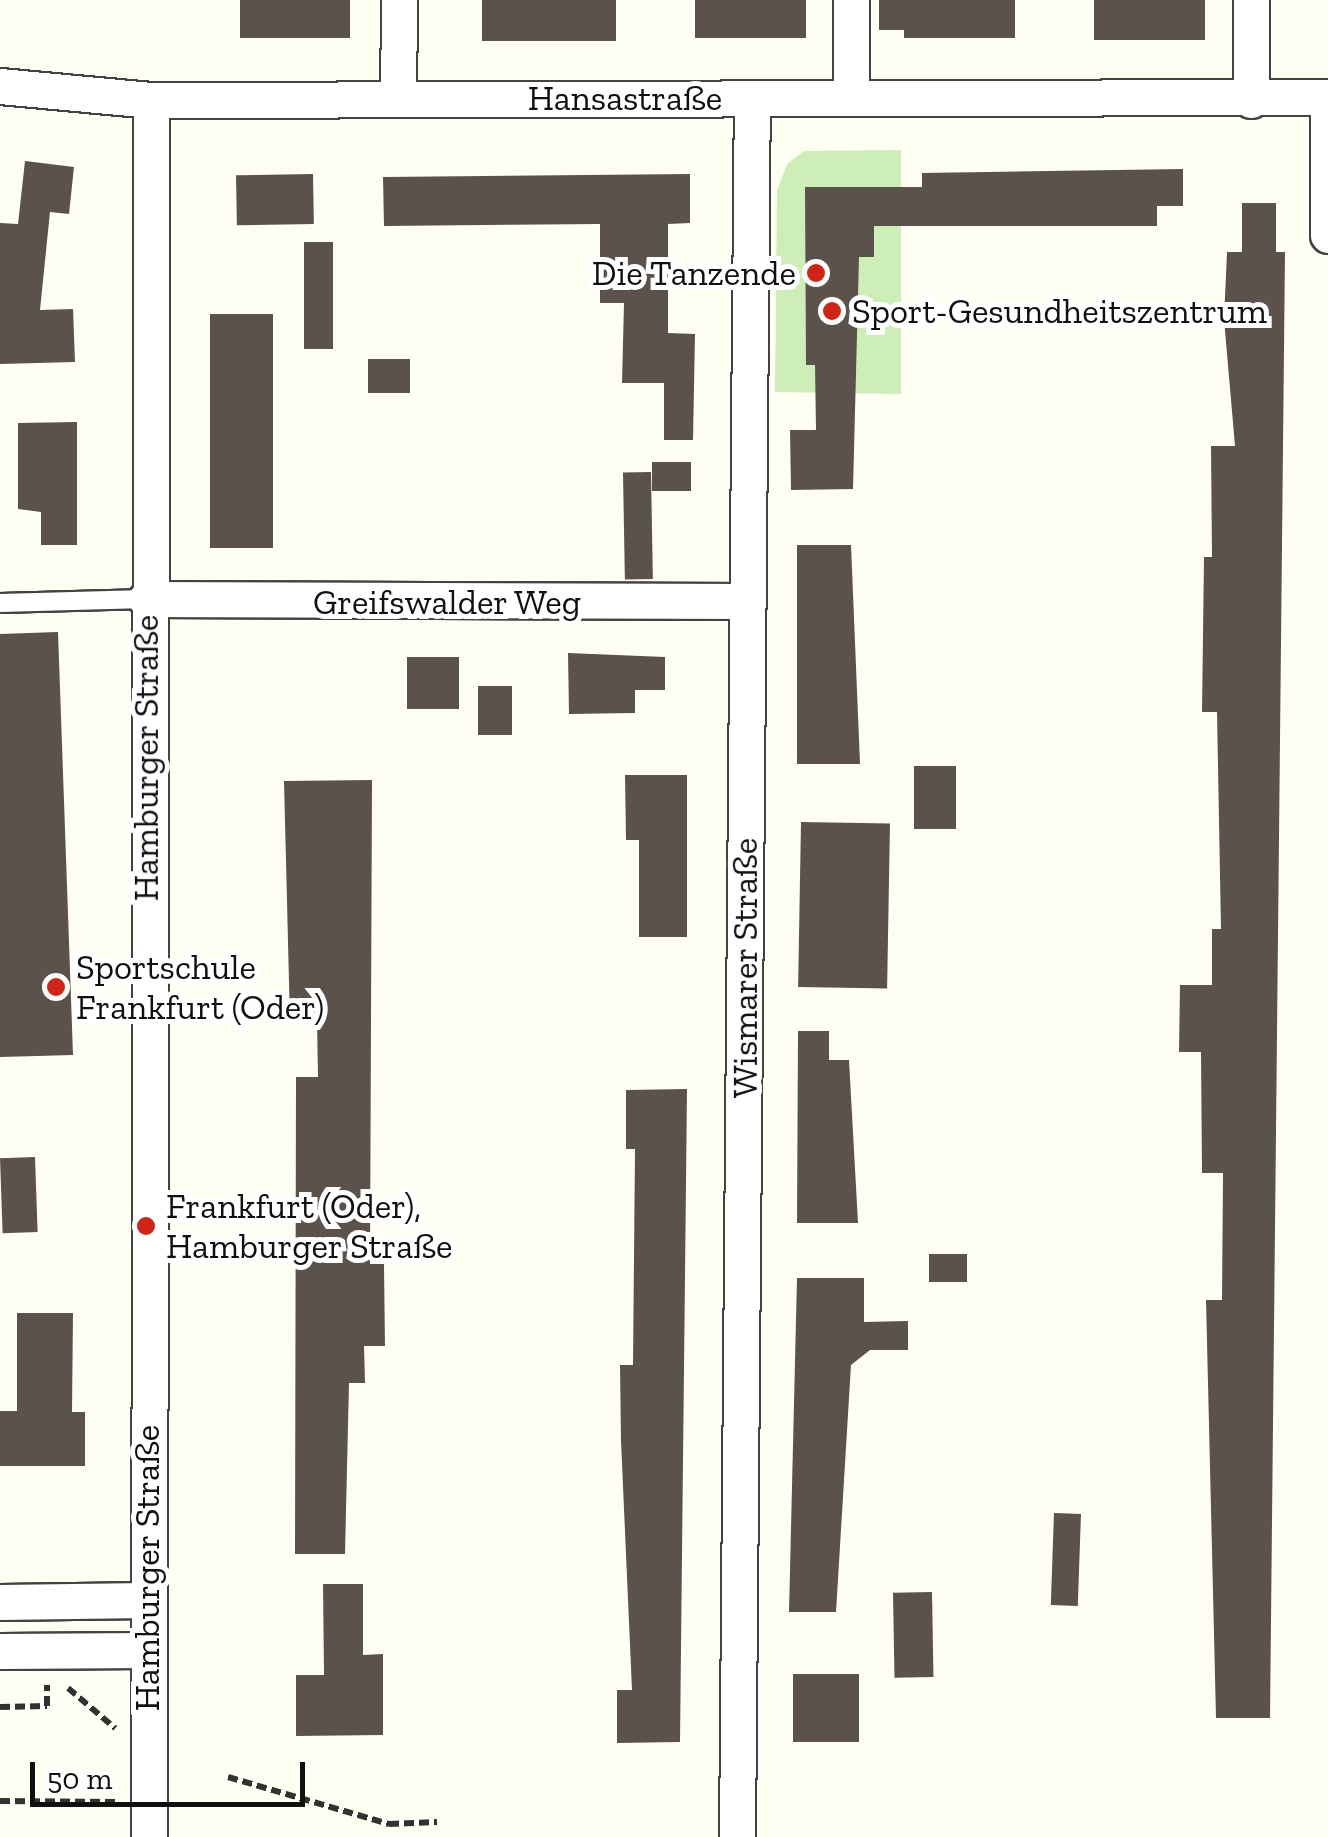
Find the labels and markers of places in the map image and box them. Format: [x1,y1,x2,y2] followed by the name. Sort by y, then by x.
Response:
[591,252,796,294] place label: Die Tanzende
[805,262,827,284] marker: Die Tanzende
[852,290,1267,332] place label: Sport-Gesundheitszentrum
[821,300,843,322] marker: Sport-Gesundheitszentrum
[76,946,324,1028] place label: Sportschule Frankfurt (Oder)
[45,976,67,998] marker: Sportschule Frankfurt (Oder)
[166,1185,453,1267] place label: Frankfurt (Oder), Hamburger Straße
[135,1215,157,1237] marker: Frankfurt (Oder), Hamburger Straße

